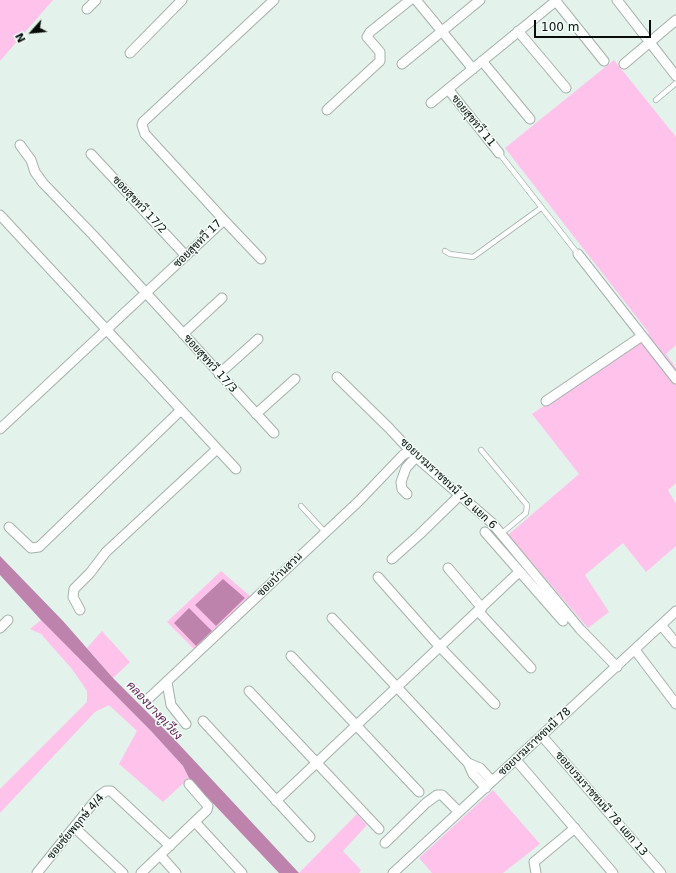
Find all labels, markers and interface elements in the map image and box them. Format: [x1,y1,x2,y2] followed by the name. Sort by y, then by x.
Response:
[12,12,52,52] north arrow
[536,12,653,38] scale bar
[541,20,579,34] text: 100 m
[13,31,29,45] text: N
[448,92,498,150] street label: ซอยสุขทวี 11
[109,174,169,236] street label: ซอยสุขทวี 17/2
[171,217,225,271] street label: ซอยสุขทวี 17
[181,332,239,396] street label: ซอยสุขทวี 17/3
[397,436,499,532] street label: ซอยบรมราชชนนี 78 แยก 6
[255,550,305,600] street label: ซอยบ้านสวน
[123,679,185,743] water label: คลองบางคูเวียง
[496,705,574,779] street label: ซอยบรมราชชนนี 78
[552,749,650,859] street label: ซอยบรมราชชนนี 78 แยก 13
[45,791,107,863] street label: ซอยชัยพฤกษ์ 4/4

